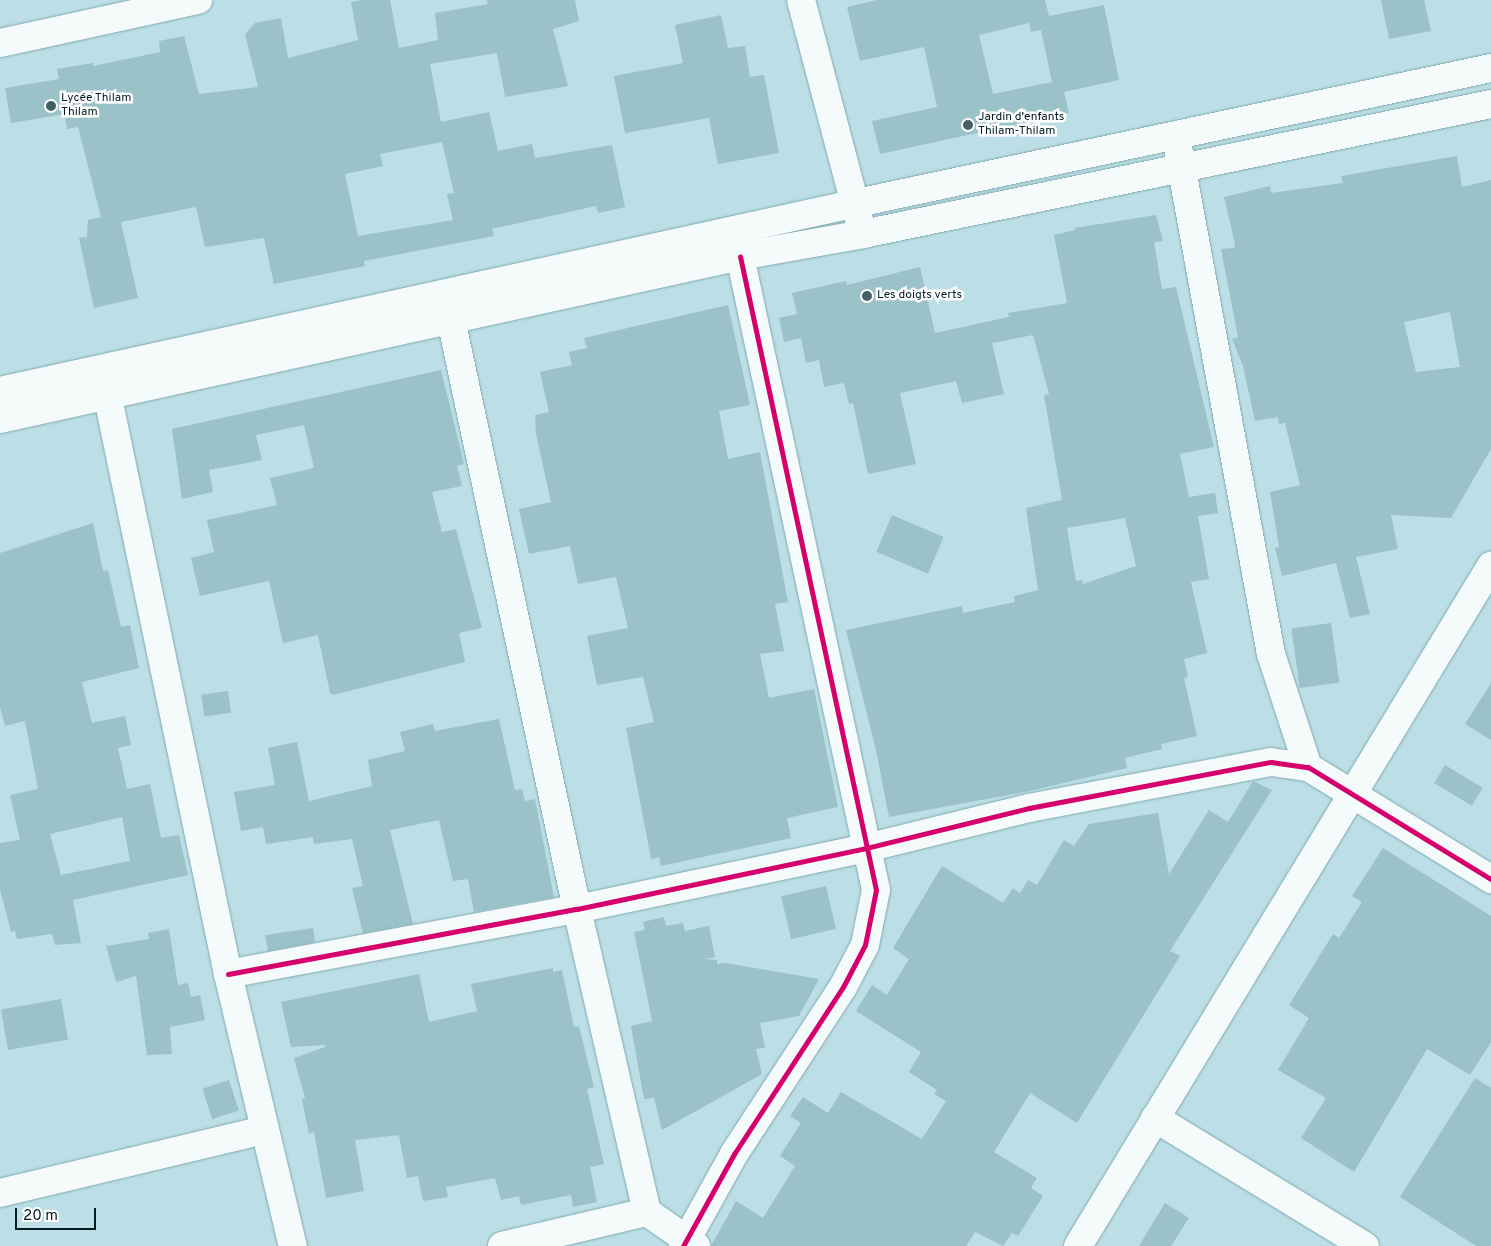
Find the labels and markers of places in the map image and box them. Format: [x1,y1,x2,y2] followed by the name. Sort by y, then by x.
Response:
[61,92,132,120] place label: Lycée Thilam Thilam
[45,100,57,112] marker: Lycée Thilam Thilam
[978,111,1064,139] place label: Jardin d'enfants Thilam-Thilam
[962,119,974,131] marker: Jardin d'enfants Thilam-Thilam
[877,289,962,303] place label: Les doigts verts
[861,290,873,302] marker: Les doigts verts

